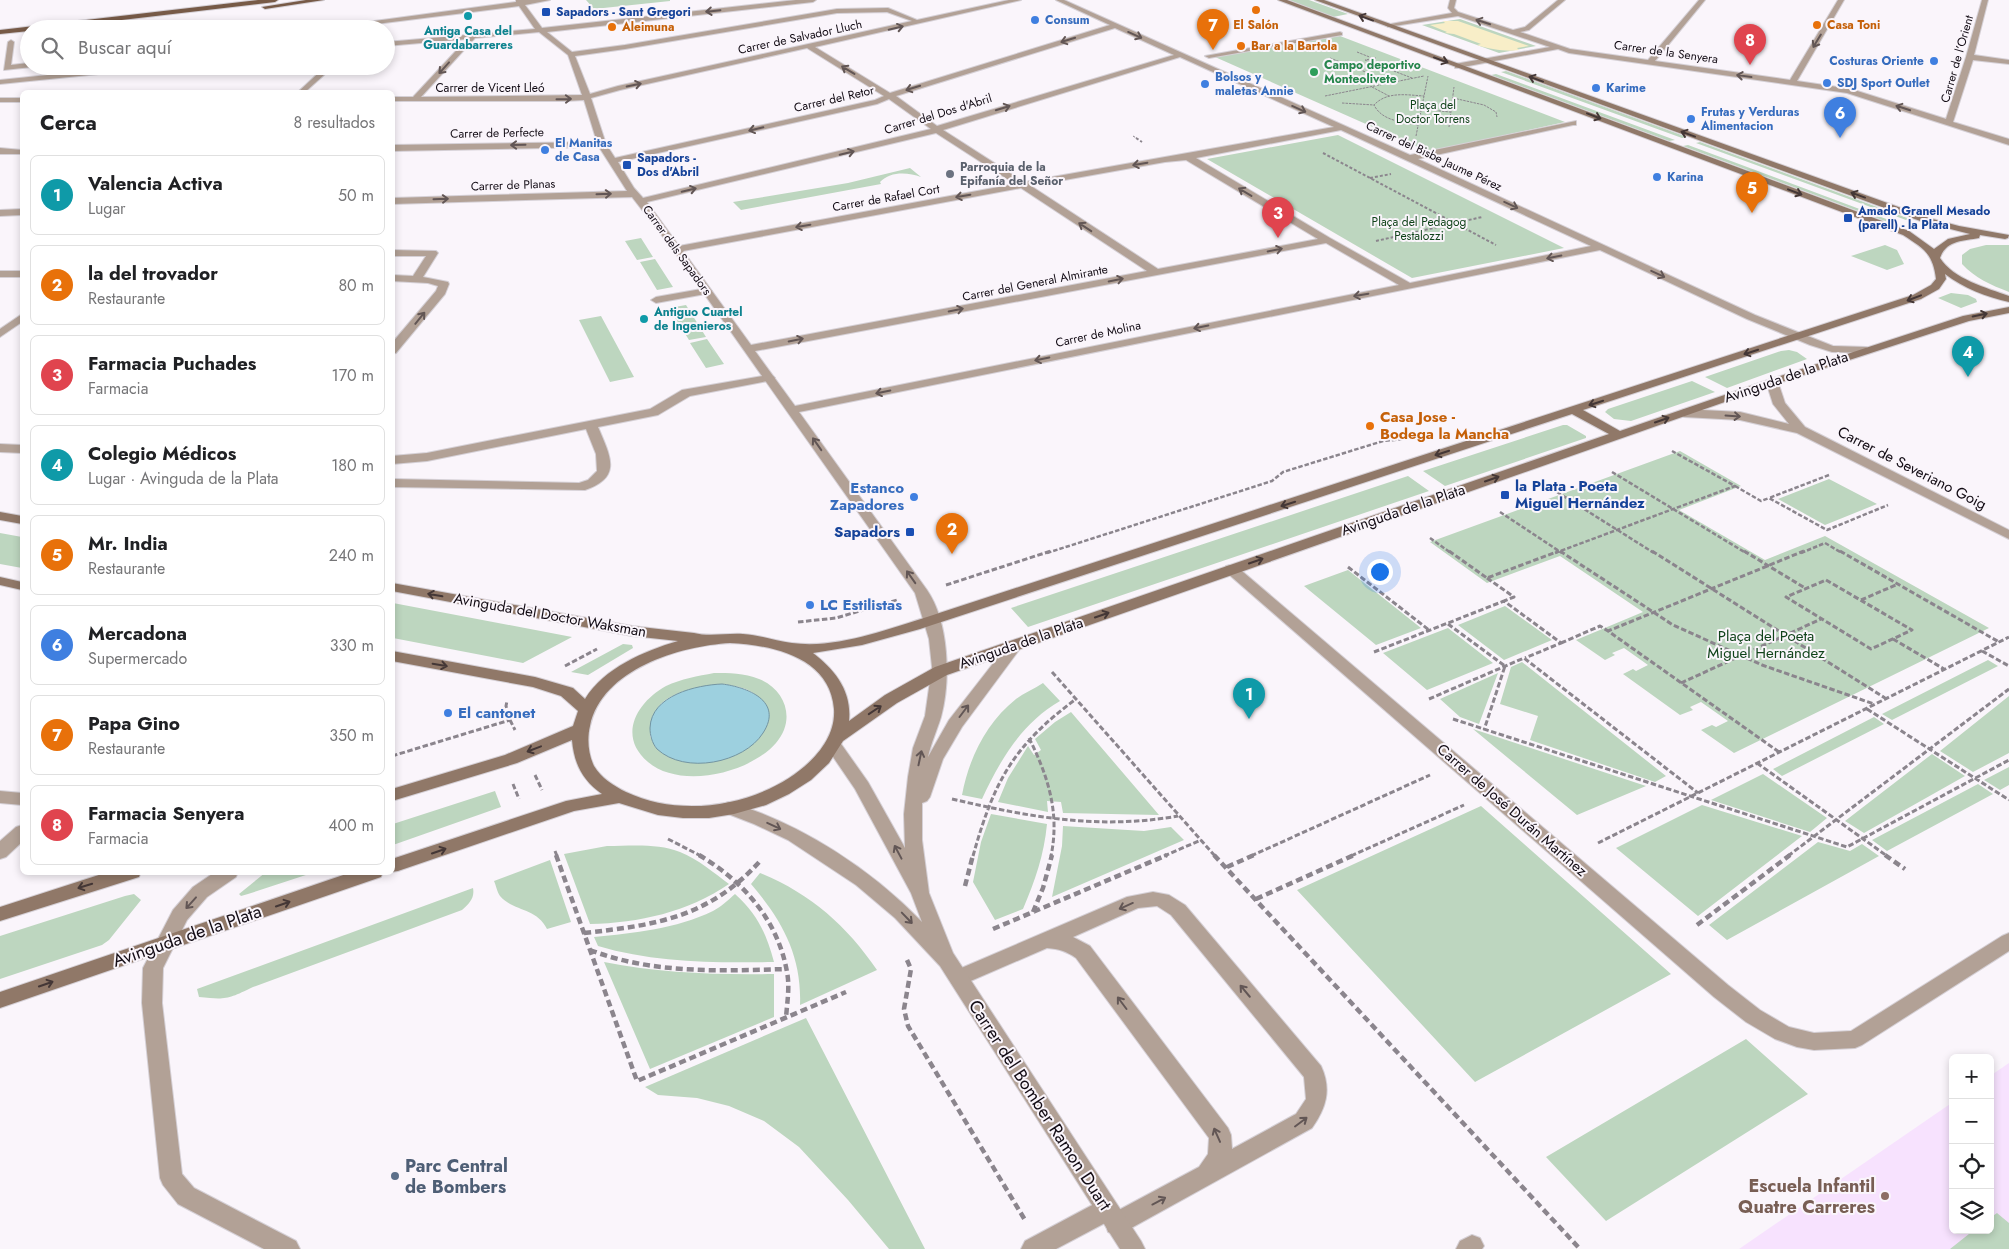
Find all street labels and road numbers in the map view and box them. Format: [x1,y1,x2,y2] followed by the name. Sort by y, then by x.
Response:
[1936,13,1978,105] street label: Carrer de l’Orient
[736,15,864,59] street label: Carrer de Salvador Lluch
[1613,36,1719,68] street label: Carrer de la Senyera
[435,79,545,97] street label: Carrer de Vicent Lleó
[792,81,877,117] street label: Carrer del Retor
[882,89,994,139] street label: Carrer del Dos d'Abril
[1363,116,1506,196] street label: Carrer del Bisbe Jaume Pérez
[450,123,544,143] street label: Carrer de Perfecte
[470,175,556,195] street label: Carrer de Planas
[831,180,941,216] street label: Carrer de Rafael Cort
[638,201,716,299] street label: Carrer dels Sapadors
[961,260,1109,306] street label: Carrer del General Almirante
[1054,316,1143,352] street label: Carrer de Molina
[1721,345,1851,409] street label: Avinguda de la Plata
[1834,421,1990,515] street label: Carrer de Severiano Goig
[1338,478,1468,542] street label: Avinguda de la Plata
[452,587,648,643] street label: Avinguda del Doctor Waksman
[956,611,1086,675] street label: Avinguda de la Plata
[1432,738,1592,882] street label: Carrer de José Durán Martínez
[109,898,265,974] street label: Avinguda de la Plata
[962,995,1118,1216] street label: Carrer del Bomber Ramon Duart

